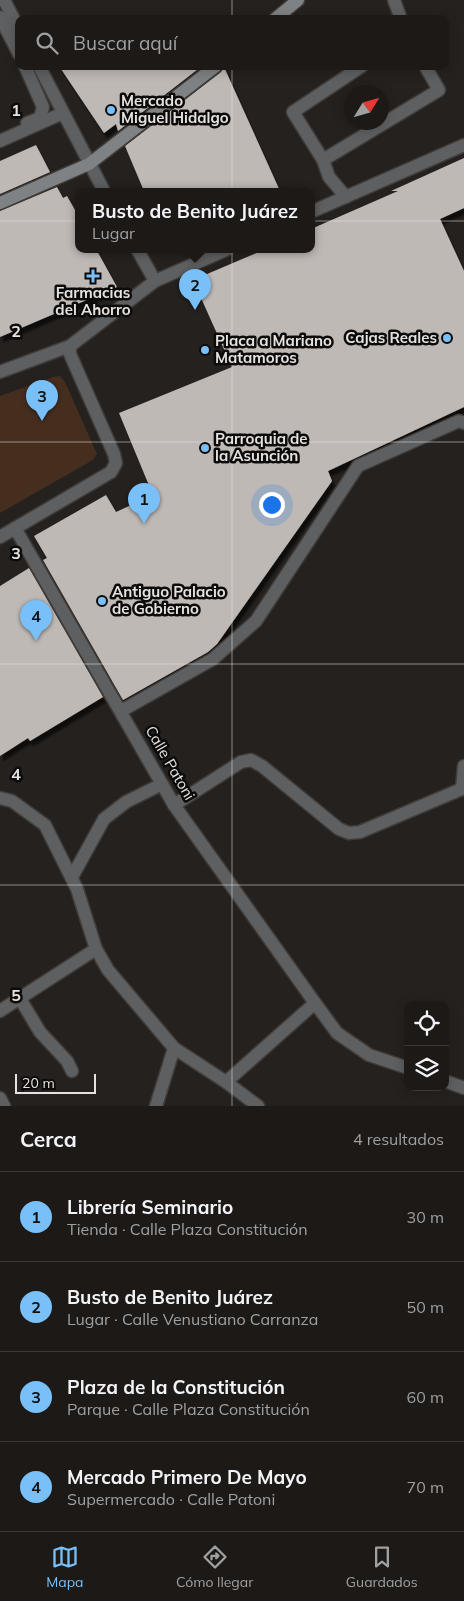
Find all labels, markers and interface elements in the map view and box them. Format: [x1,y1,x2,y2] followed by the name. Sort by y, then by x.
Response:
[15,15,449,70] search box
[33,29,61,57] icon: search
[73,31,177,55] text: Buscar aquí
[344,85,389,130] north arrow
[121,91,229,127] place label: Mercado Miguel Hidalgo
[11,100,21,120] text: 1
[105,104,117,116] marker: Mercado Miguel Hidalgo
[75,188,315,253] popup
[92,199,298,223] text: Busto de Benito Juárez
[92,223,135,243] text: Lugar
[179,269,211,310] pin: 2
[87,270,99,282] marker: Farmacias del Ahorro
[55,283,131,319] place label: Farmacias del Ahorro
[11,321,21,341] text: 2
[345,328,437,347] place label: Cajas Reales
[215,331,332,367] place label: Placa a Mariano Matamoros
[441,332,453,344] marker: Cajas Reales
[199,344,211,356] marker: Placa a Mariano Matamoros
[26,380,58,421] pin: 3
[215,429,308,465] place label: Parroquia de la Asunción
[199,442,211,454] marker: Parroquia de la Asunción
[128,483,160,524] pin: 1
[259,492,285,518] your location
[11,543,21,563] text: 3
[112,582,226,618] place label: Antiguo Palacio de Gobierno
[96,595,108,607] marker: Antiguo Palacio de Gobierno
[20,600,52,641] pin: 4
[142,722,199,803] street label: Calle Patoni
[11,764,21,784] text: 4
[11,985,21,1005] text: 5
[404,1001,449,1091] map controls
[404,1001,449,1046] button: locate
[404,1046,449,1091] button: layers
[15,1071,96,1094] scale bar
[22,1074,55,1092] text: 20 m
[20,1126,77,1152] text: Cerca
[353,1129,444,1149] text: 4 resultados
[67,1195,233,1219] text: Librería Seminario
[31,1207,41,1227] text: 1
[407,1207,444,1227] text: 30 m
[67,1219,308,1239] text: Tienda · Calle Plaza Constitución
[67,1285,273,1309] text: Busto de Benito Juárez
[31,1297,41,1317] text: 2
[407,1297,444,1317] text: 50 m
[67,1309,318,1329] text: Lugar · Calle Venustiano Carranza
[67,1375,285,1399] text: Plaza de la Constitución
[31,1387,41,1407] text: 3
[407,1387,444,1407] text: 60 m
[67,1399,310,1419] text: Parque · Calle Plaza Constitución
[67,1465,307,1489] text: Mercado Primero De Mayo
[31,1477,41,1497] text: 4
[407,1477,444,1497] text: 70 m
[67,1489,275,1509] text: Supermercado · Calle Patoni
[46,1543,84,1591] tab: Mapa
[176,1543,253,1591] tab: Cómo llegar
[346,1543,418,1591] tab: Guardados

